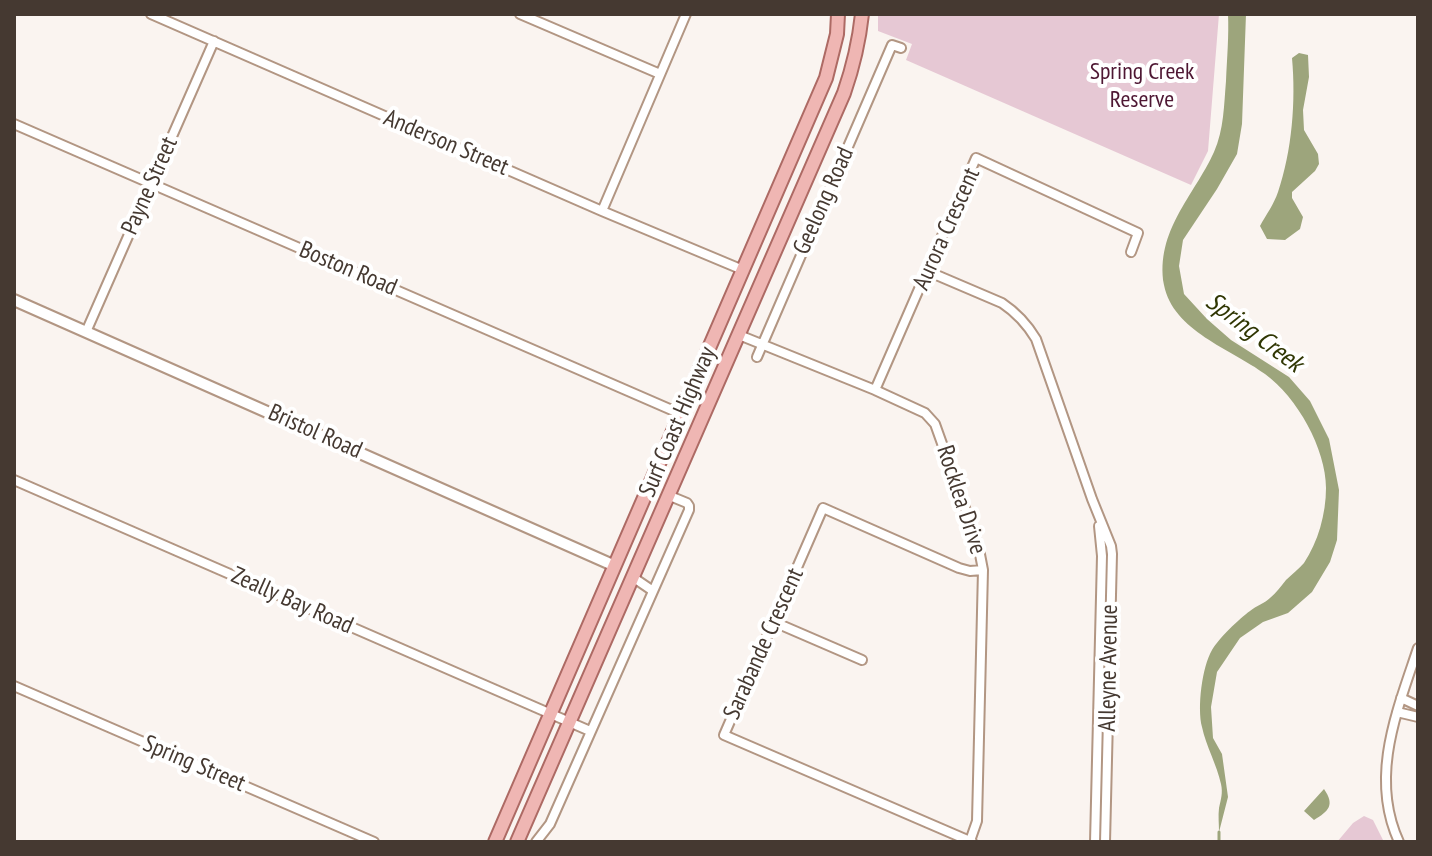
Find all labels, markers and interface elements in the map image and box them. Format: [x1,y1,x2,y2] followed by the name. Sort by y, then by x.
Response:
[1090,58,1194,114] park label: Spring Creek Reserve
[379,104,513,182] street label: Anderson Street
[116,133,184,239] street label: Payne Street
[788,143,860,259] street label: Geelong Road
[907,164,987,294] street label: Aurora Crescent
[295,236,401,302] street label: Boston Road
[1199,286,1309,380] water label: Spring Creek
[633,343,723,501] street label: Surf Coast Highway
[264,399,366,465] street label: Bristol Road
[930,442,992,558] street label: Rocklea Drive
[227,561,357,641] street label: Zeally Bay Road
[718,564,810,724] street label: Sarabande Crescent
[1093,604,1125,732] street label: Alleyne Avenue
[139,730,249,798] street label: Spring Street

